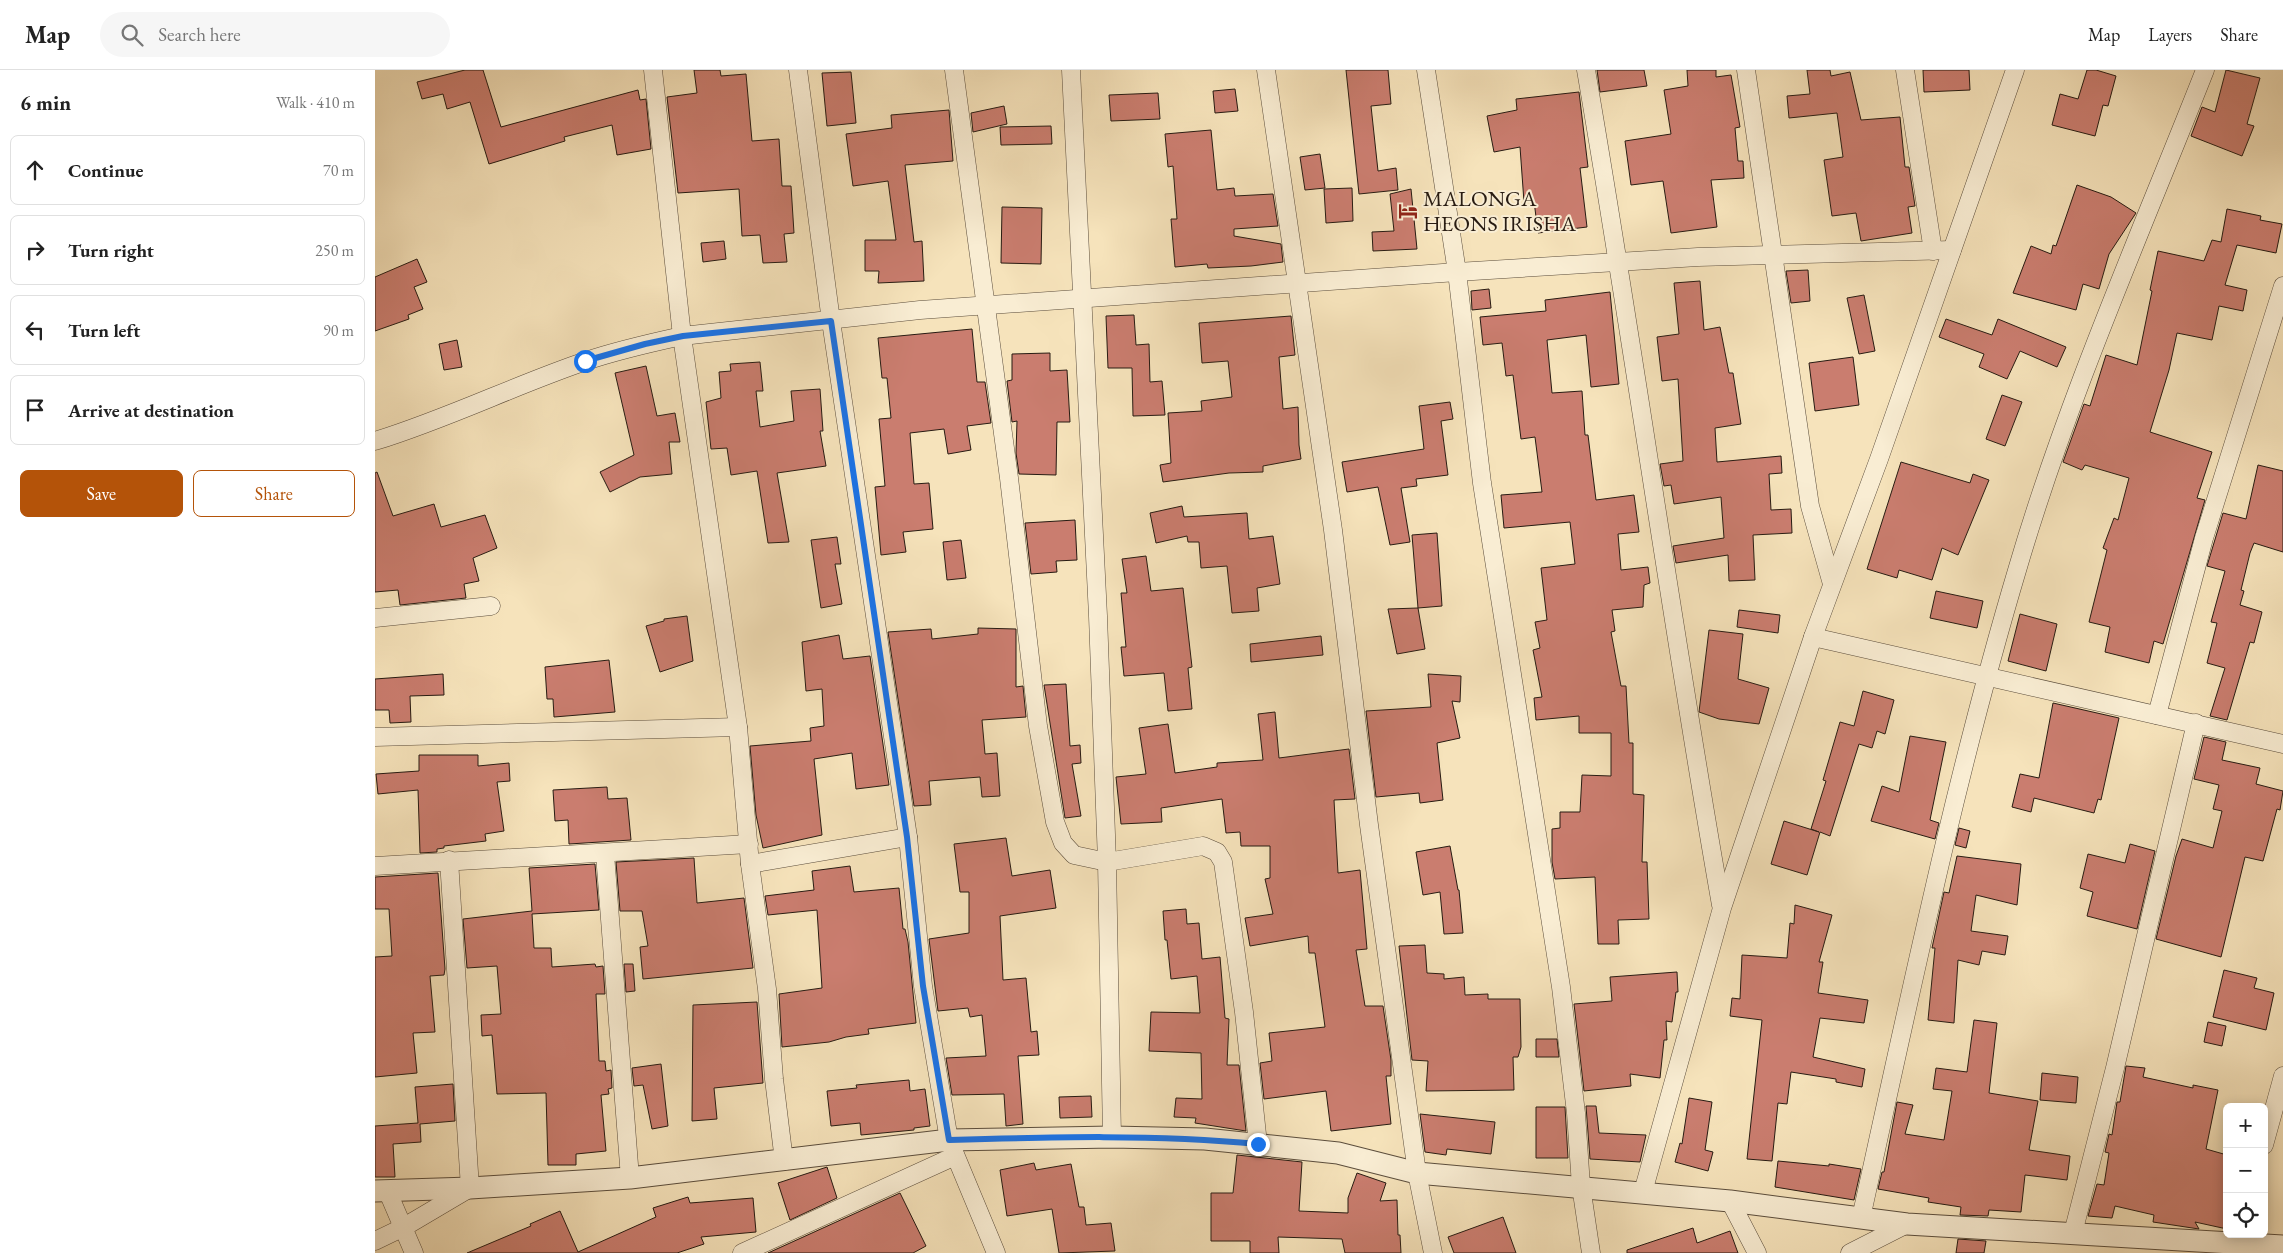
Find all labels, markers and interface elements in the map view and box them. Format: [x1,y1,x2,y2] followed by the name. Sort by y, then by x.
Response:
[100,12,450,57] search box
[25,19,70,50] text: Map
[118,21,146,49] icon: search
[158,22,241,47] text: Search here
[2088,23,2120,46] text: Map
[2148,23,2192,46] text: Layers
[2220,23,2258,46] text: Share
[20,89,71,116] text: 6 min
[276,92,355,113] text: Walk · 410 m
[21,156,49,184] icon: ahead
[68,158,143,183] text: Continue
[323,160,354,181] text: 70 m
[1423,184,1577,238] place label: MALONGA HEONS IRISHA
[1397,200,1419,222] hotel icon: MALONGA HEONS IRISHA
[21,236,49,264] icon: right
[68,238,154,263] text: Turn right
[315,240,354,261] text: 250 m
[21,316,49,344] icon: left
[68,318,140,343] text: Turn left
[323,320,354,341] text: 90 m
[574,350,597,373] route start
[21,396,49,424] icon: arrive
[68,398,234,423] text: Arrive at destination
[20,470,183,517] button: Save
[193,470,355,517] button: Share
[2223,1103,2268,1238] map controls
[2223,1103,2268,1148] button: +
[1247,1133,1270,1156] route end
[2223,1148,2268,1193] button: −
[2223,1193,2268,1238] button: locate

